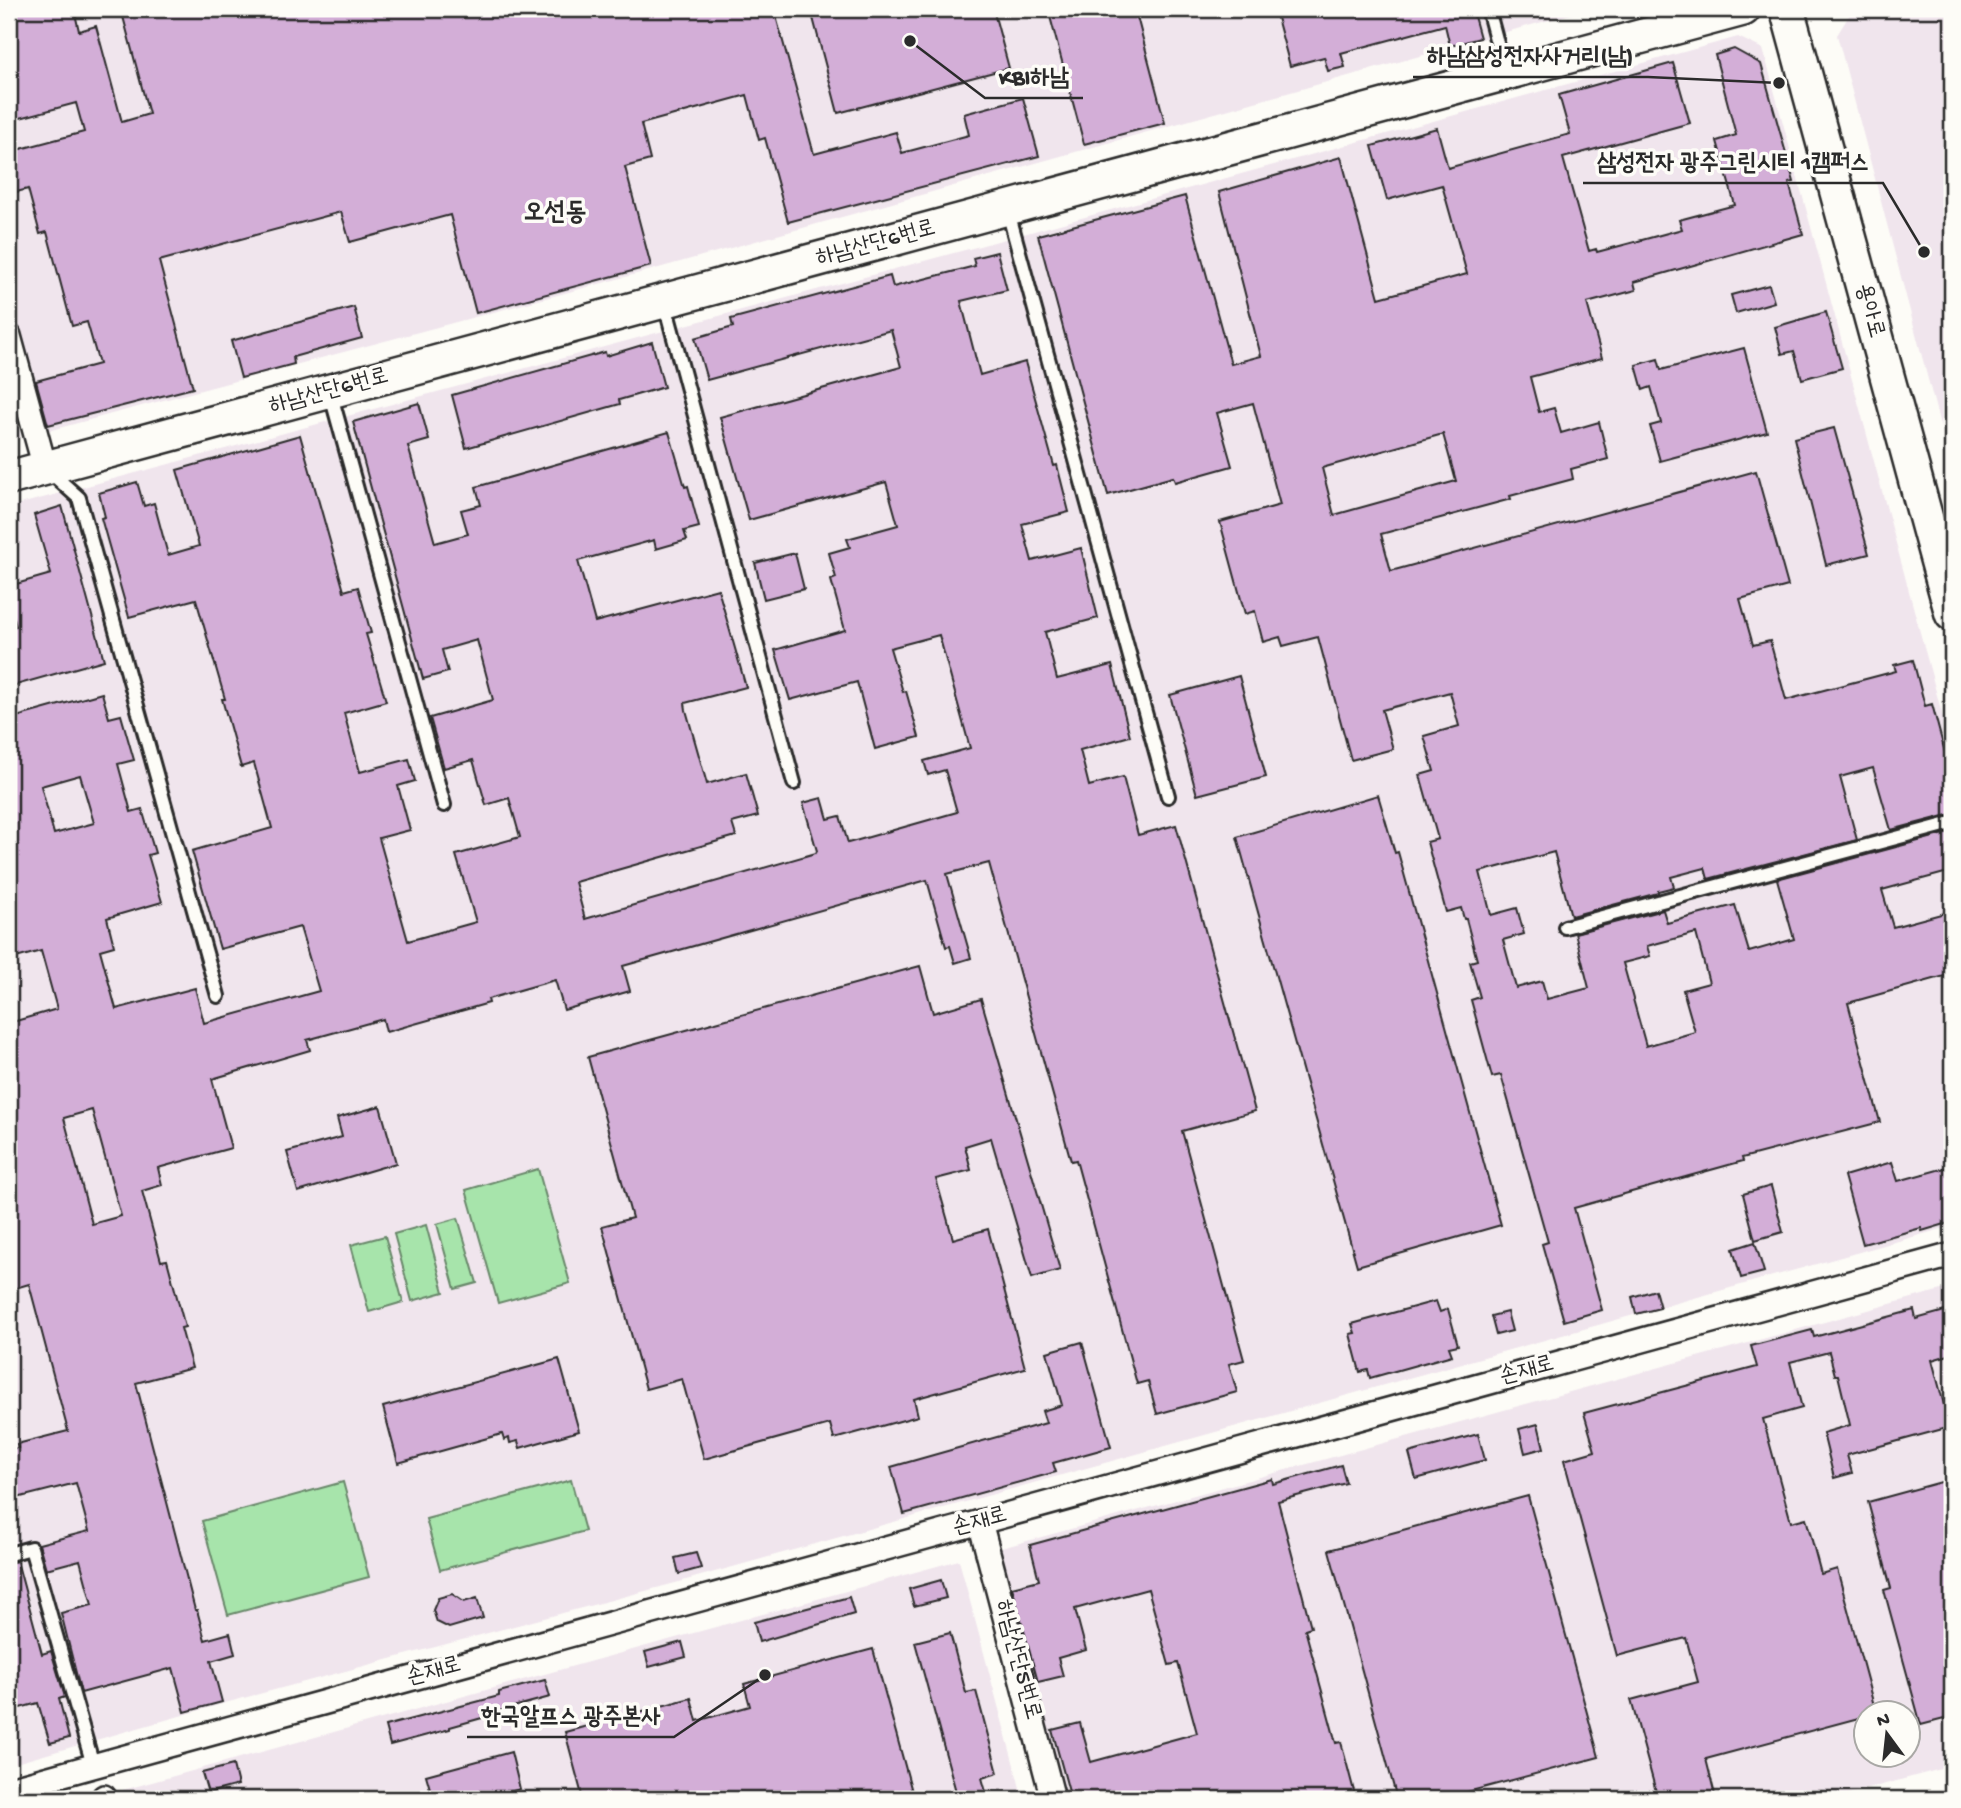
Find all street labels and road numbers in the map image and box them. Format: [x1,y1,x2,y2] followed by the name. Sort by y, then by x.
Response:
[813,215,939,273] street label: 하남산단6번로
[1849,281,1889,341] street label: 용아로
[266,363,392,421] street label: 하남산단6번로
[1497,1351,1557,1391] street label: 손재로
[950,1502,1010,1542] street label: 손재로
[988,1597,1046,1723] street label: 하남산단5번로
[404,1652,464,1692] street label: 손재로

